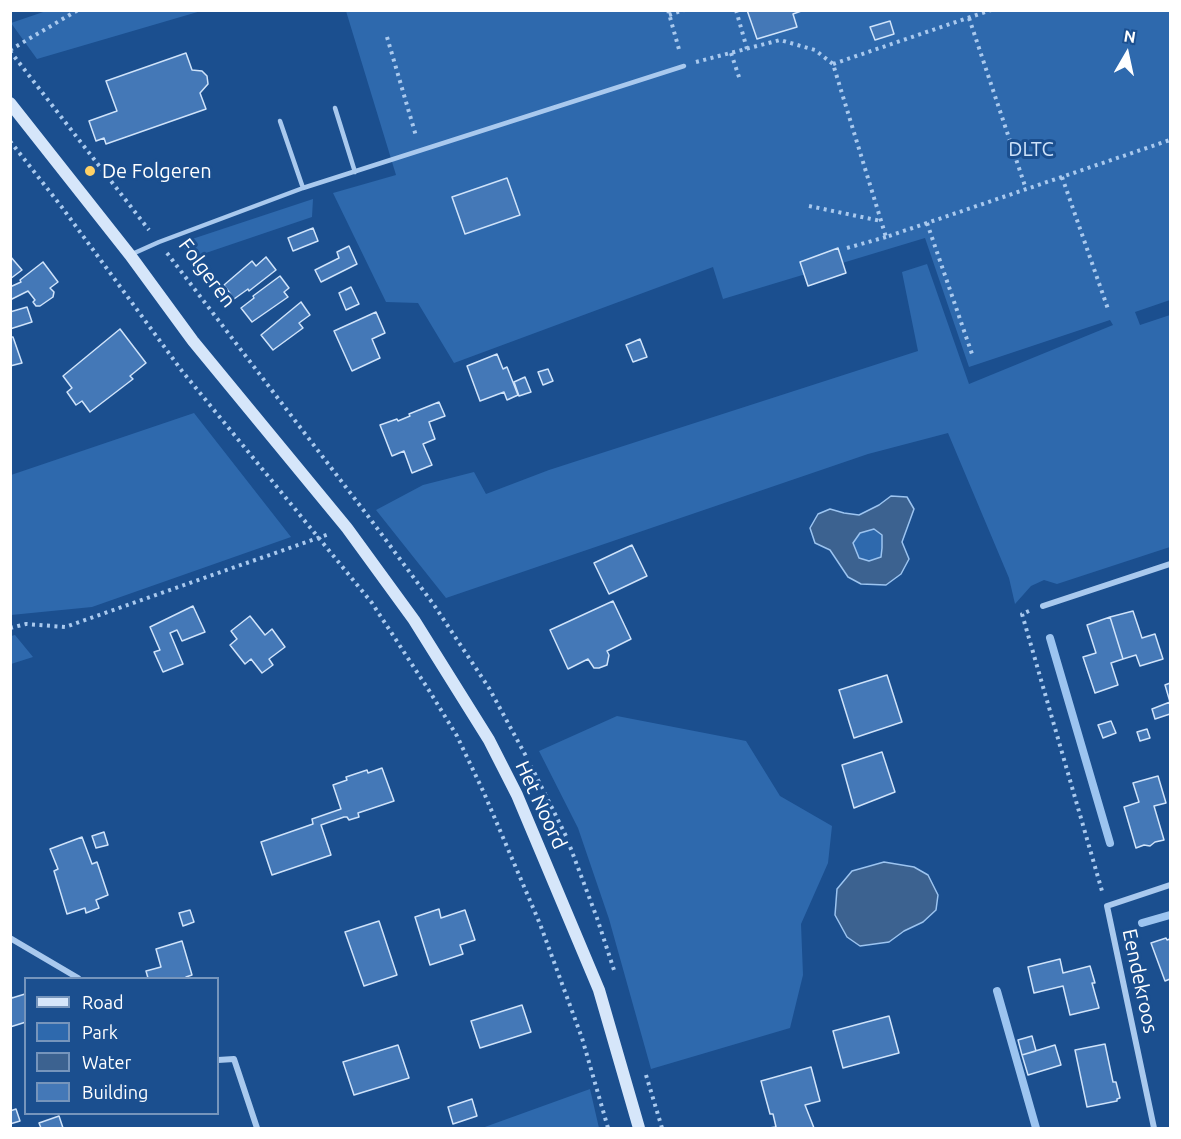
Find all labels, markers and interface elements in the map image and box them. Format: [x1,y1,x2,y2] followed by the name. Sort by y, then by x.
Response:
[1097,24,1157,84] north arrow
[1123,26,1137,46] text: N
[1008,137,1054,161] park label: DLTC
[102,159,212,183] place label: De Folgeren
[83,164,97,178] marker: De Folgeren
[173,234,241,312] street label: Folgeren
[510,757,572,853] street label: Het Noord
[1117,927,1163,1035] street label: Eendekroos
[24,977,219,1115] legend
[82,992,124,1012] text: Road
[82,1022,118,1042] text: Park
[82,1052,131,1072] text: Water
[82,1082,148,1102] text: Building

